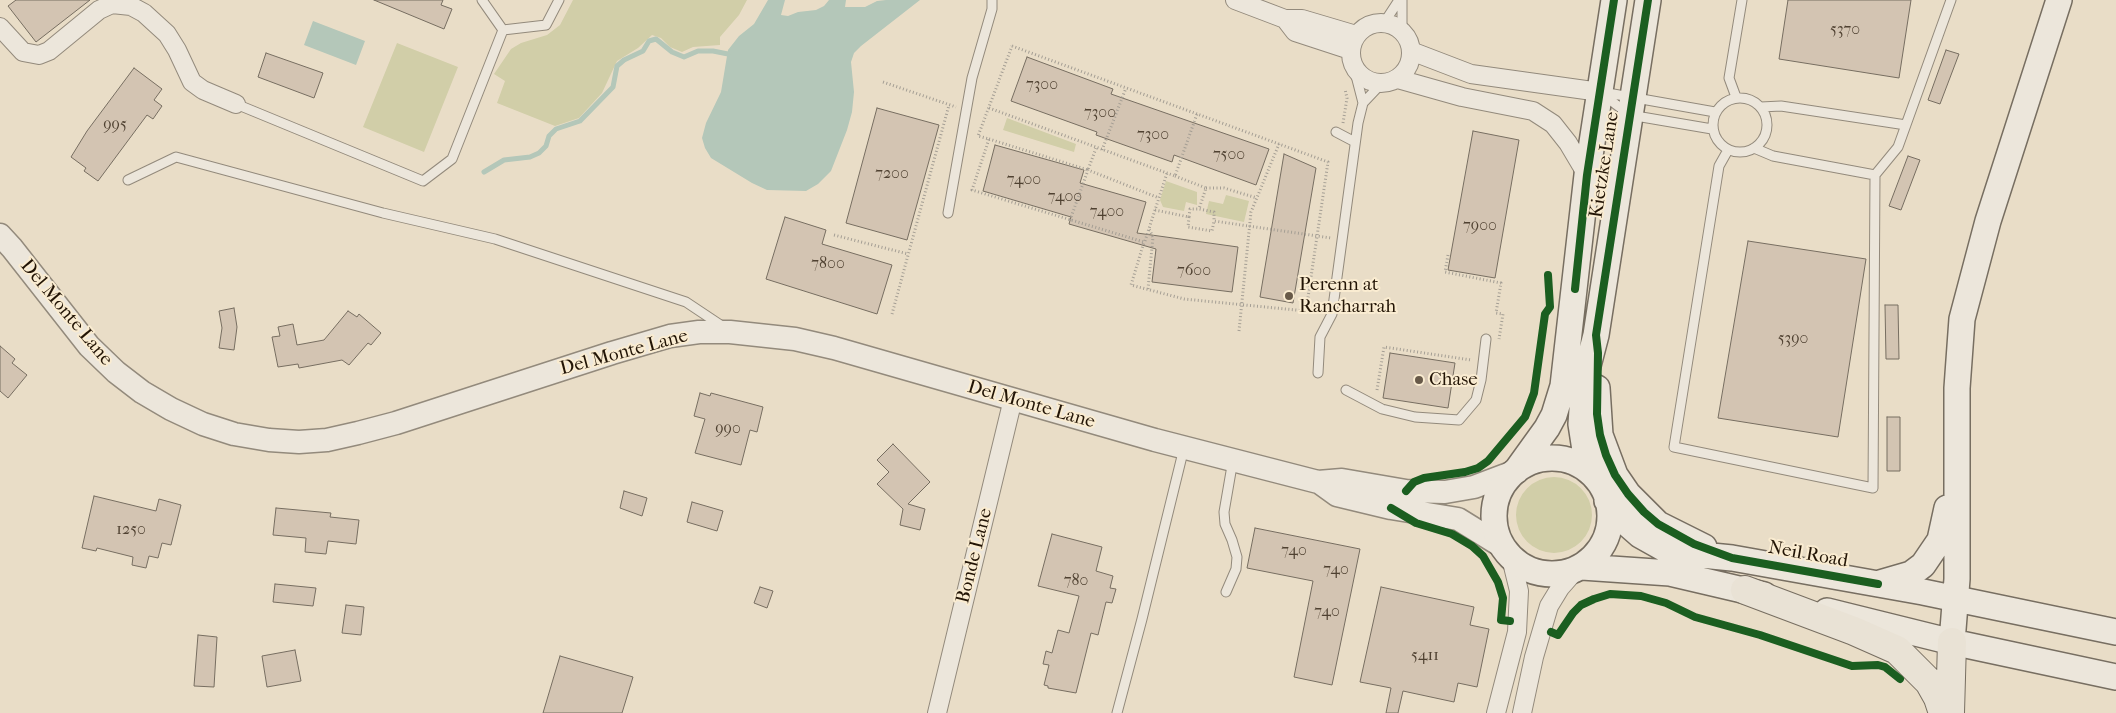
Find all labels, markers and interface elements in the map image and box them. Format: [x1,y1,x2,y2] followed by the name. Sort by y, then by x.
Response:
[1830,20,1860,40] house number: 5370
[1026,75,1058,95] house number: 7300
[1084,103,1116,123] house number: 7300
[1585,110,1625,220] street label: Kietzke Lane
[103,115,127,135] house number: 995
[1137,125,1169,145] house number: 7300
[1213,145,1245,165] house number: 7500
[875,164,909,184] house number: 7200
[1007,170,1041,190] house number: 7400
[1048,187,1082,207] house number: 7400
[1090,202,1124,222] house number: 7400
[1463,216,1497,236] house number: 7900
[811,254,845,274] house number: 7800
[15,255,117,371] street label: Del Monte Lane
[1177,261,1211,281] house number: 7600
[1299,274,1396,318] place label: Perenn at Rancharrah
[1283,290,1295,302] marker: Perenn at Rancharrah
[558,325,690,381] street label: Del Monte Lane
[1778,329,1808,349] house number: 5390
[1429,369,1478,391] place label: Chase
[1413,374,1425,386] marker: Chase
[965,376,1097,434] street label: Del Monte Lane
[715,419,741,439] house number: 990
[952,506,998,606] street label: Bonde Lane
[116,520,146,540] house number: 1250
[1766,537,1850,573] street label: Neil Road
[1281,541,1307,561] house number: 740
[1323,560,1349,580] house number: 740
[1064,571,1088,591] house number: 780
[1314,602,1340,622] house number: 740
[1411,646,1439,666] house number: 5411

